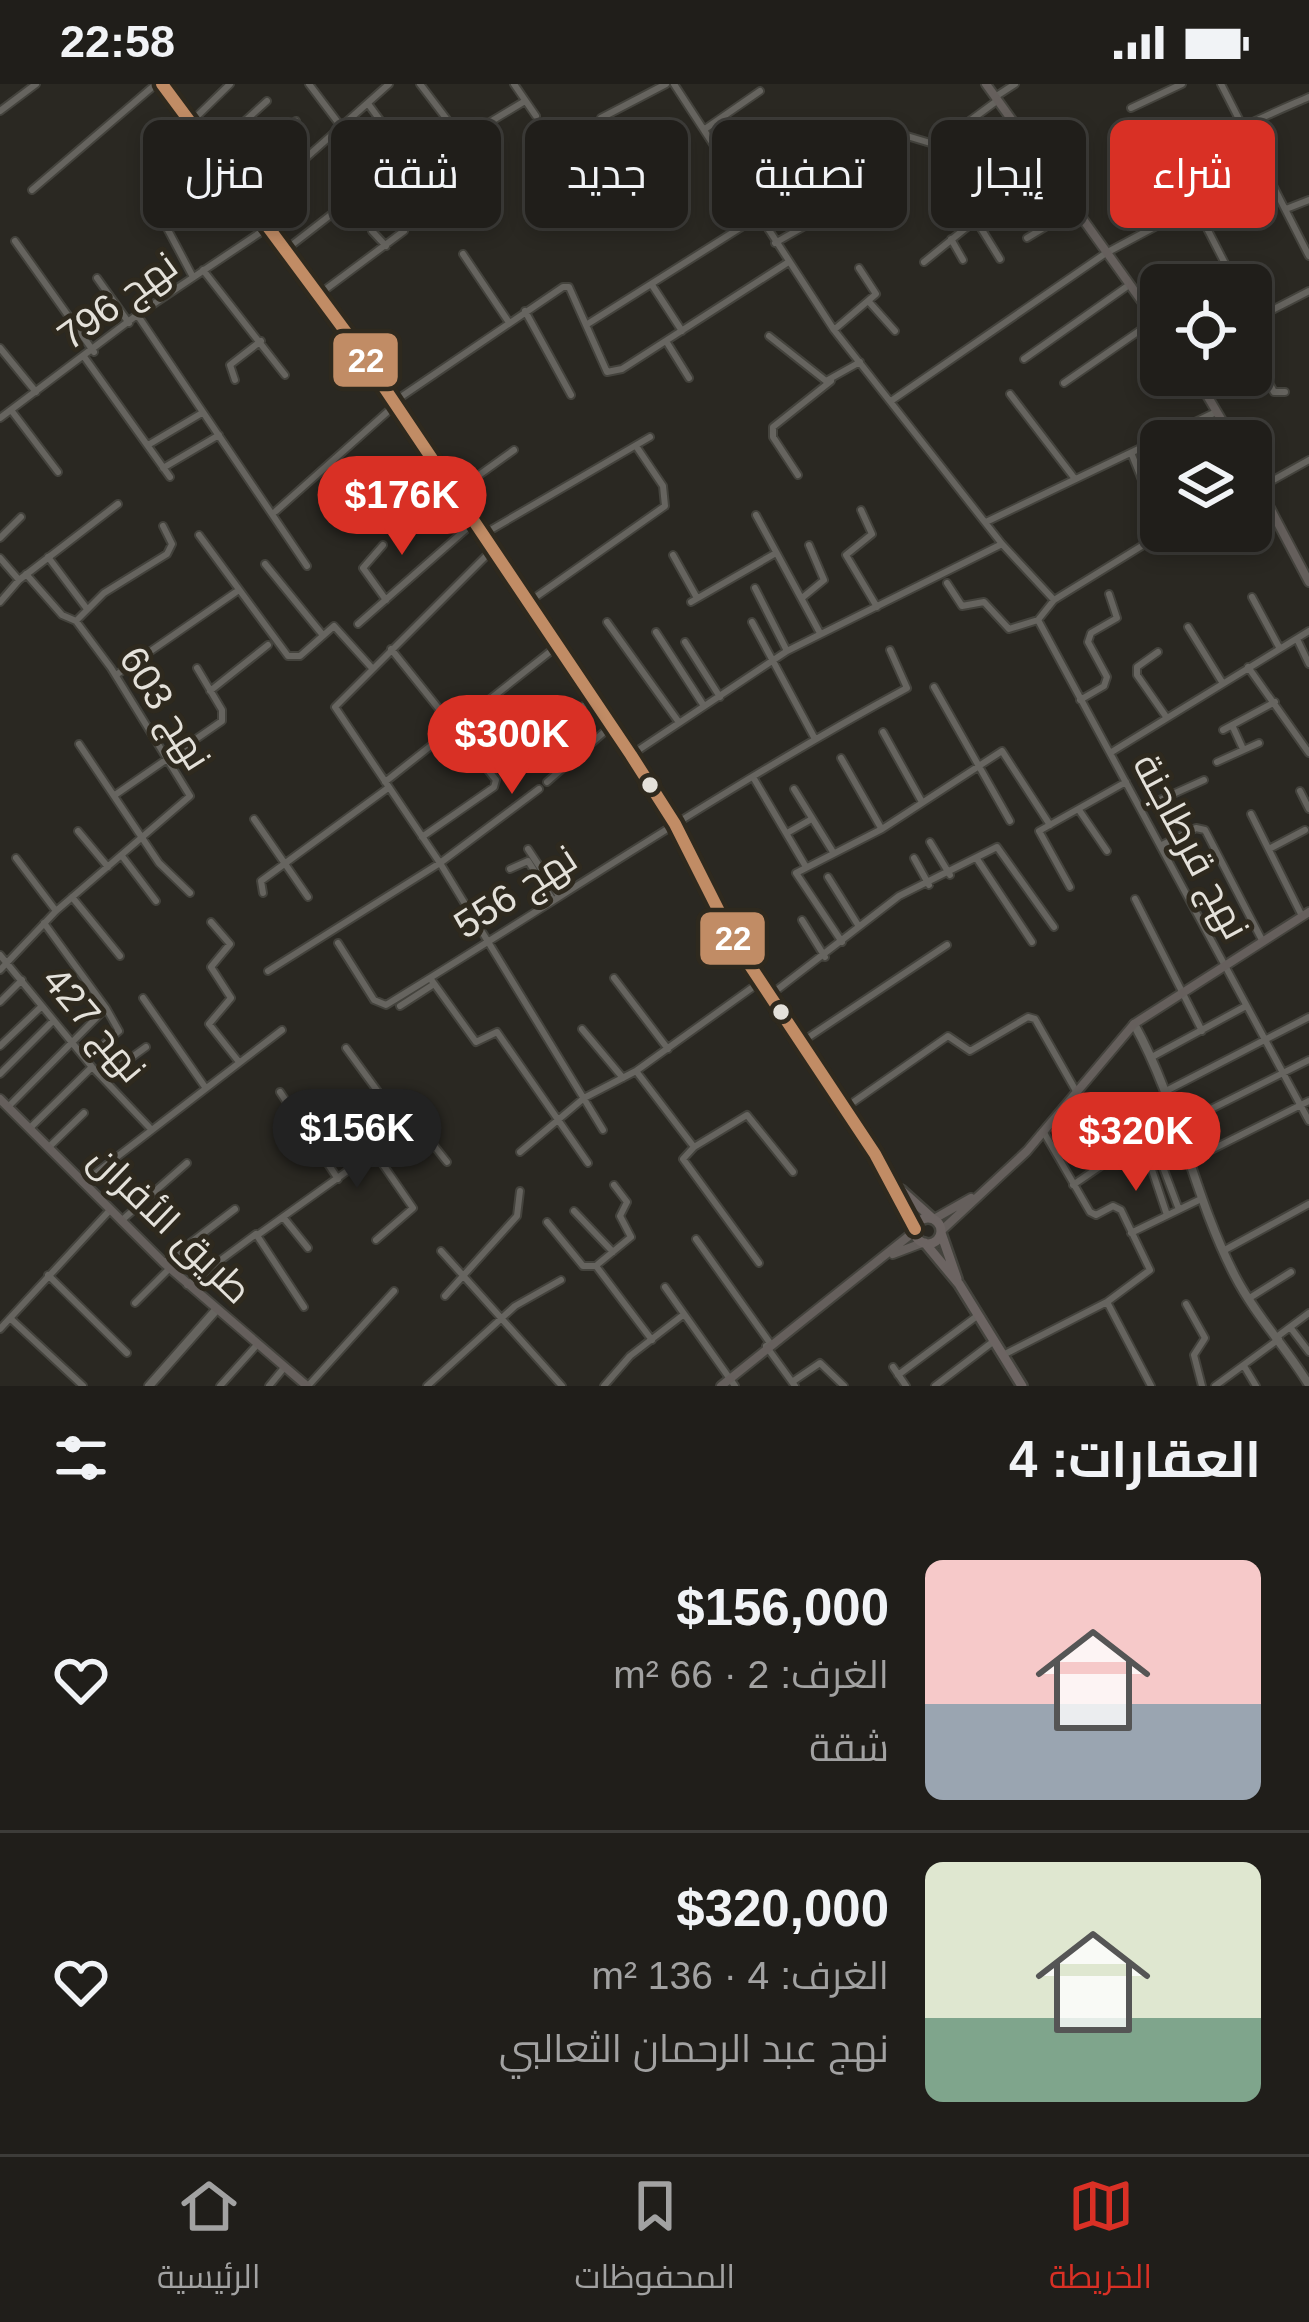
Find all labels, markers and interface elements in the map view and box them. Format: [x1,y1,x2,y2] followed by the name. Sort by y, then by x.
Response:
[60,16,175,67] text: 22:58
[143,120,307,228] chip: منزل
[331,120,501,228] chip: شقة
[525,120,688,228] chip: جديد
[712,120,907,228] chip: تصفية
[931,120,1086,228] chip: إيجار
[1110,120,1275,228] chip: شراء
[49,243,188,362] street label: نهج 796
[1140,264,1272,552] map controls
[1140,264,1272,396] button: locate
[331,331,400,389] line badge: 22
[348,342,384,379] text: 22
[1140,420,1272,552] button: layers
[318,456,486,558] pin: $176K
[345,473,459,516] text: $176K
[107,639,220,780] street label: نهج 603
[428,695,596,797] pin: $300K
[455,712,569,755] text: $300K
[1121,747,1258,948] street label: نهج قرطاجنة
[639,774,661,796] unlabelled marker
[446,836,587,951] street label: نهج 556
[698,910,767,967] line badge: 22
[715,920,751,957] text: 22
[30,958,155,1094] street label: نهج 427
[770,1001,792,1023] unlabelled marker
[273,1089,441,1191] pin: $156K
[1052,1092,1220,1194] pin: $320K
[300,1106,414,1149] text: $156K
[1079,1109,1193,1152] text: $320K
[80,1137,260,1313] street label: طريق الأفران
[48,1425,114,1491] icon: filters
[1009,1431,1261,1488] text: العقارات: 4
[676,1579,889,1636] text: $156,000
[1021,1608,1165,1752] icon: home
[48,1647,114,1713] icon: heart
[613,1653,889,1696] text: الغرف: 2 · 66 m²
[809,1726,889,1769] text: شقة
[676,1880,889,1937] text: $320,000
[1021,1910,1165,2054] icon: home
[48,1949,114,2015] icon: heart
[592,1954,889,1997] text: الغرف: 4 · 136 m²
[499,2027,889,2070] text: نهج عبد الرحمان الثعالبي
[157,2173,261,2307] tab: الرئيسية
[574,2173,735,2307] tab: المحفوظات
[1049,2173,1152,2307] tab: الخريطة

